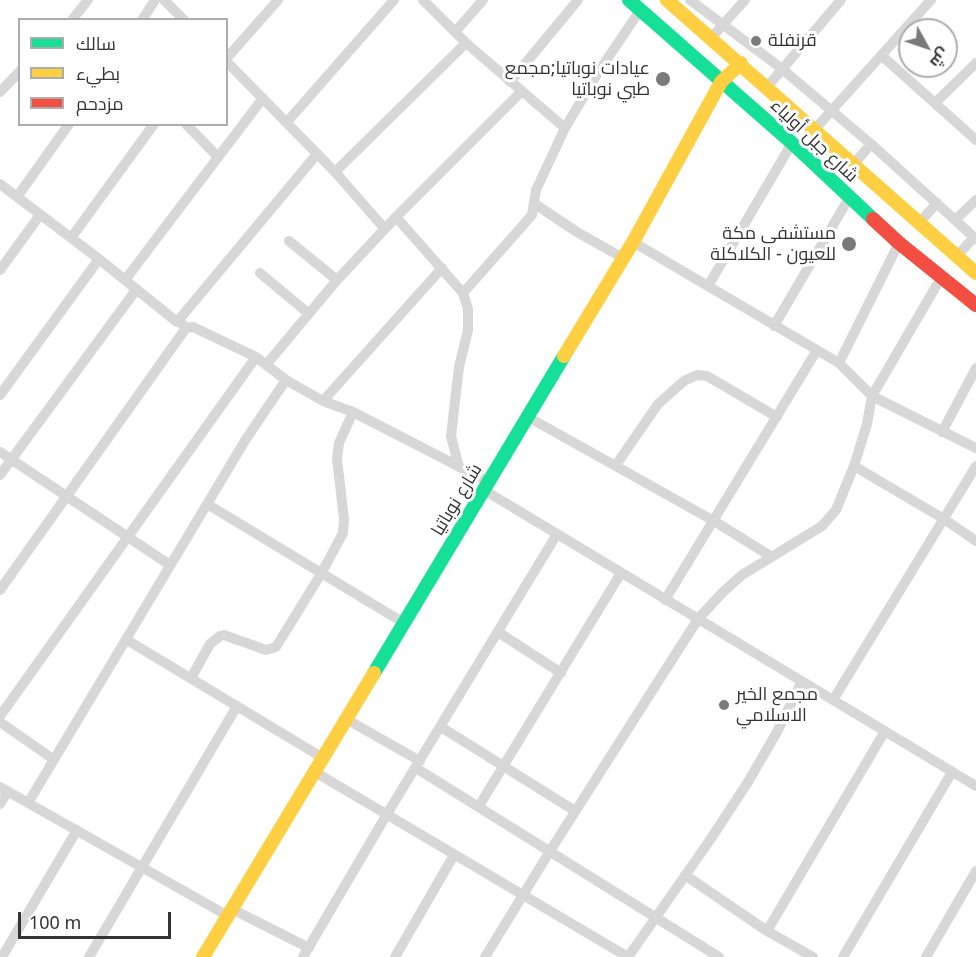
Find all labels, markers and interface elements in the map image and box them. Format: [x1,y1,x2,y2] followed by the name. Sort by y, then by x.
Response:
[18,18,228,126] legend
[898,18,958,78] north arrow
[768,30,817,52] place label: قرنفلة
[76,31,116,55] text: سالك
[749,34,763,48] marker: قرنفلة
[925,43,955,73] text: ش
[505,58,650,100] place label: عيادات نوباتيا;مجمع طبي نوباتيا
[76,61,120,85] text: بطيء
[654,70,672,88] marker: عيادات نوباتيا;مجمع طبي نوباتيا
[76,91,124,115] text: مزدحم
[766,95,862,187] street label: شارع جبل أولياء
[710,223,836,266] place label: مستشفى مكة للعيون - الكلاكلة
[840,235,858,253] marker: مستشفى مكة للعيون - الكلاكلة
[427,460,487,540] street label: شارع نوباتيا
[736,684,818,726] place label: مجمع الخير الاسلامي
[717,698,731,712] marker: مجمع الخير الاسلامي
[21,900,174,938] scale bar
[29,910,81,934] text: 100 m

